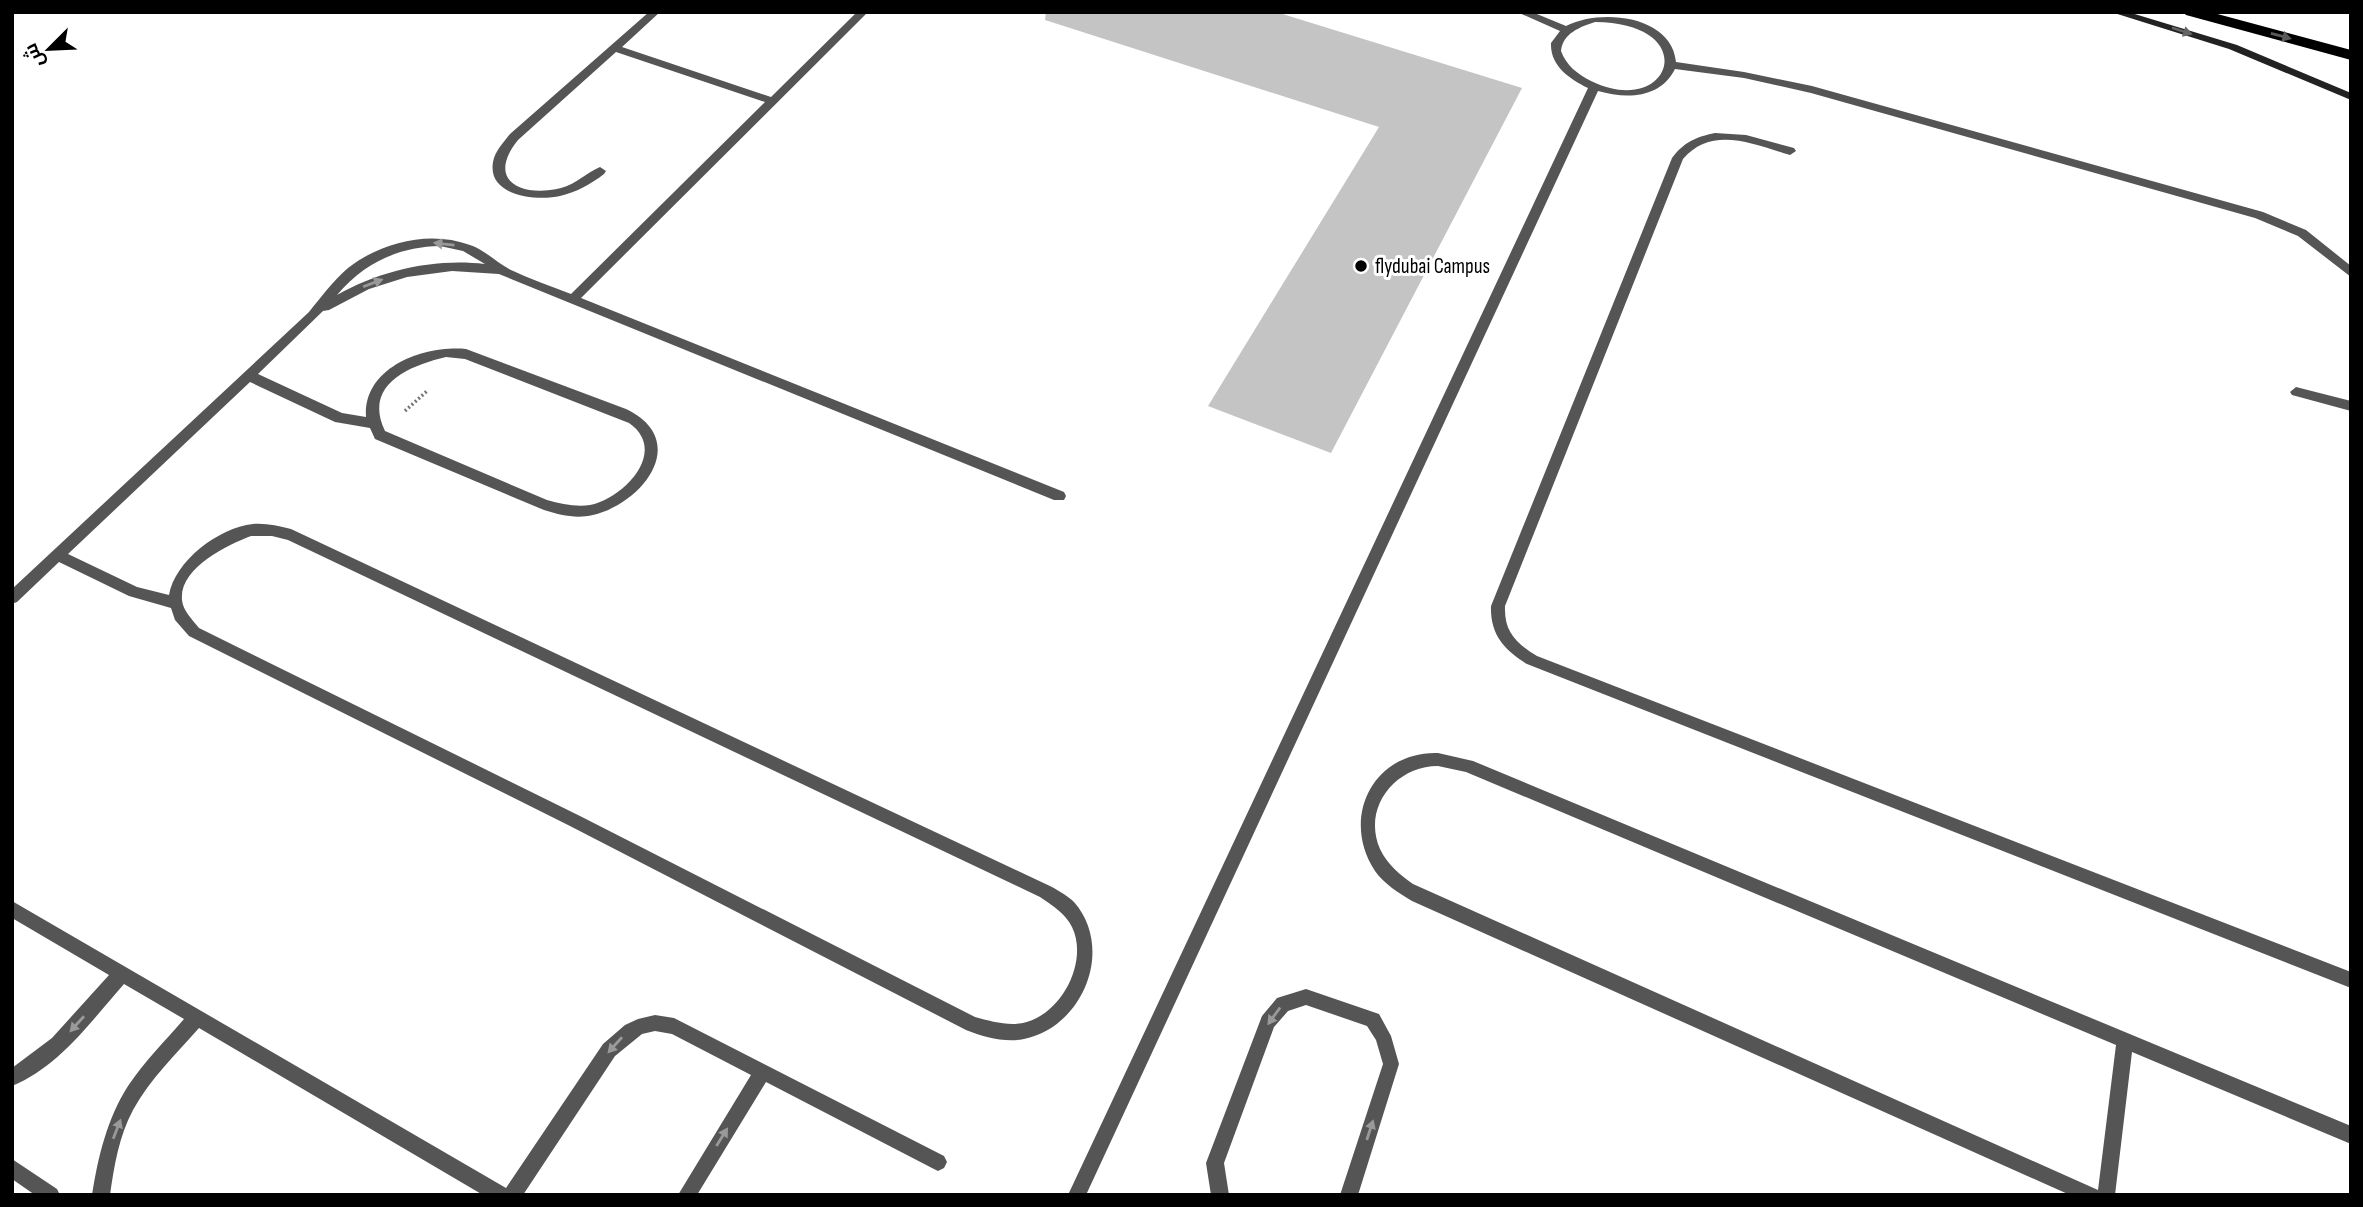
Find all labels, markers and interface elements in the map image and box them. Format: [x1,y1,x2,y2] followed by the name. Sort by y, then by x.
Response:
[14,14,84,84] north arrow
[2171,26,2192,37] one-way arrow
[2270,31,2292,42] one-way arrow
[19,39,50,71] text: ش
[433,238,455,249] one-way arrow
[1375,254,1490,279] place label: flydubai Campus
[1353,258,1369,274] marker: flydubai Campus
[362,277,383,288] one-way arrow
[1267,1007,1281,1025] one-way arrow
[69,1015,85,1032] one-way arrow
[607,1036,623,1053] one-way arrow
[111,1118,122,1139] one-way arrow
[1365,1119,1376,1140] one-way arrow
[716,1127,729,1146] one-way arrow

